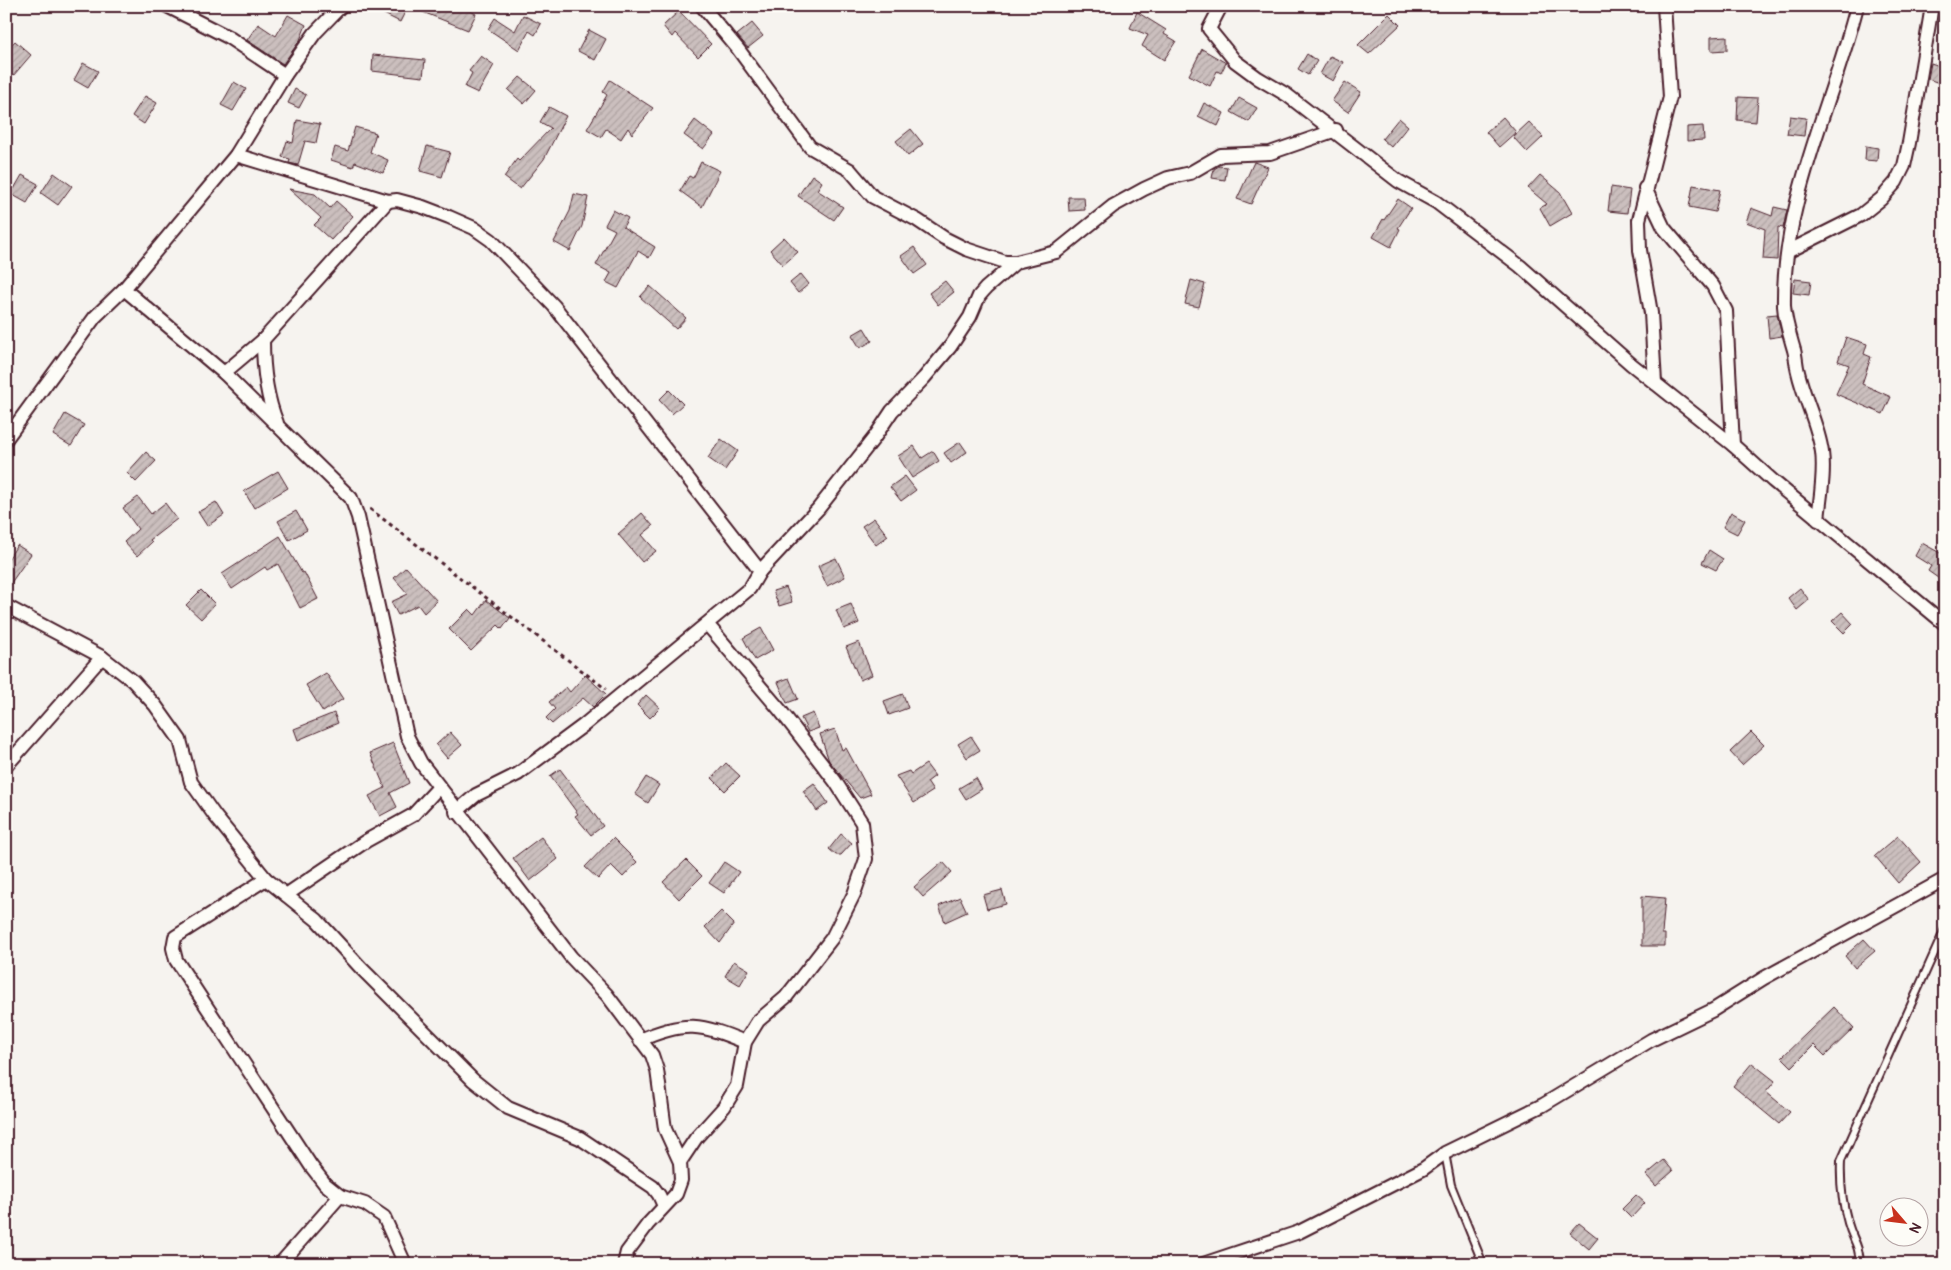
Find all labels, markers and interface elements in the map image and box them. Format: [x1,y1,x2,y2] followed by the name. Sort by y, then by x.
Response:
[1878,1198,1928,1248] north arrow
[1905,1220,1925,1236] text: N

